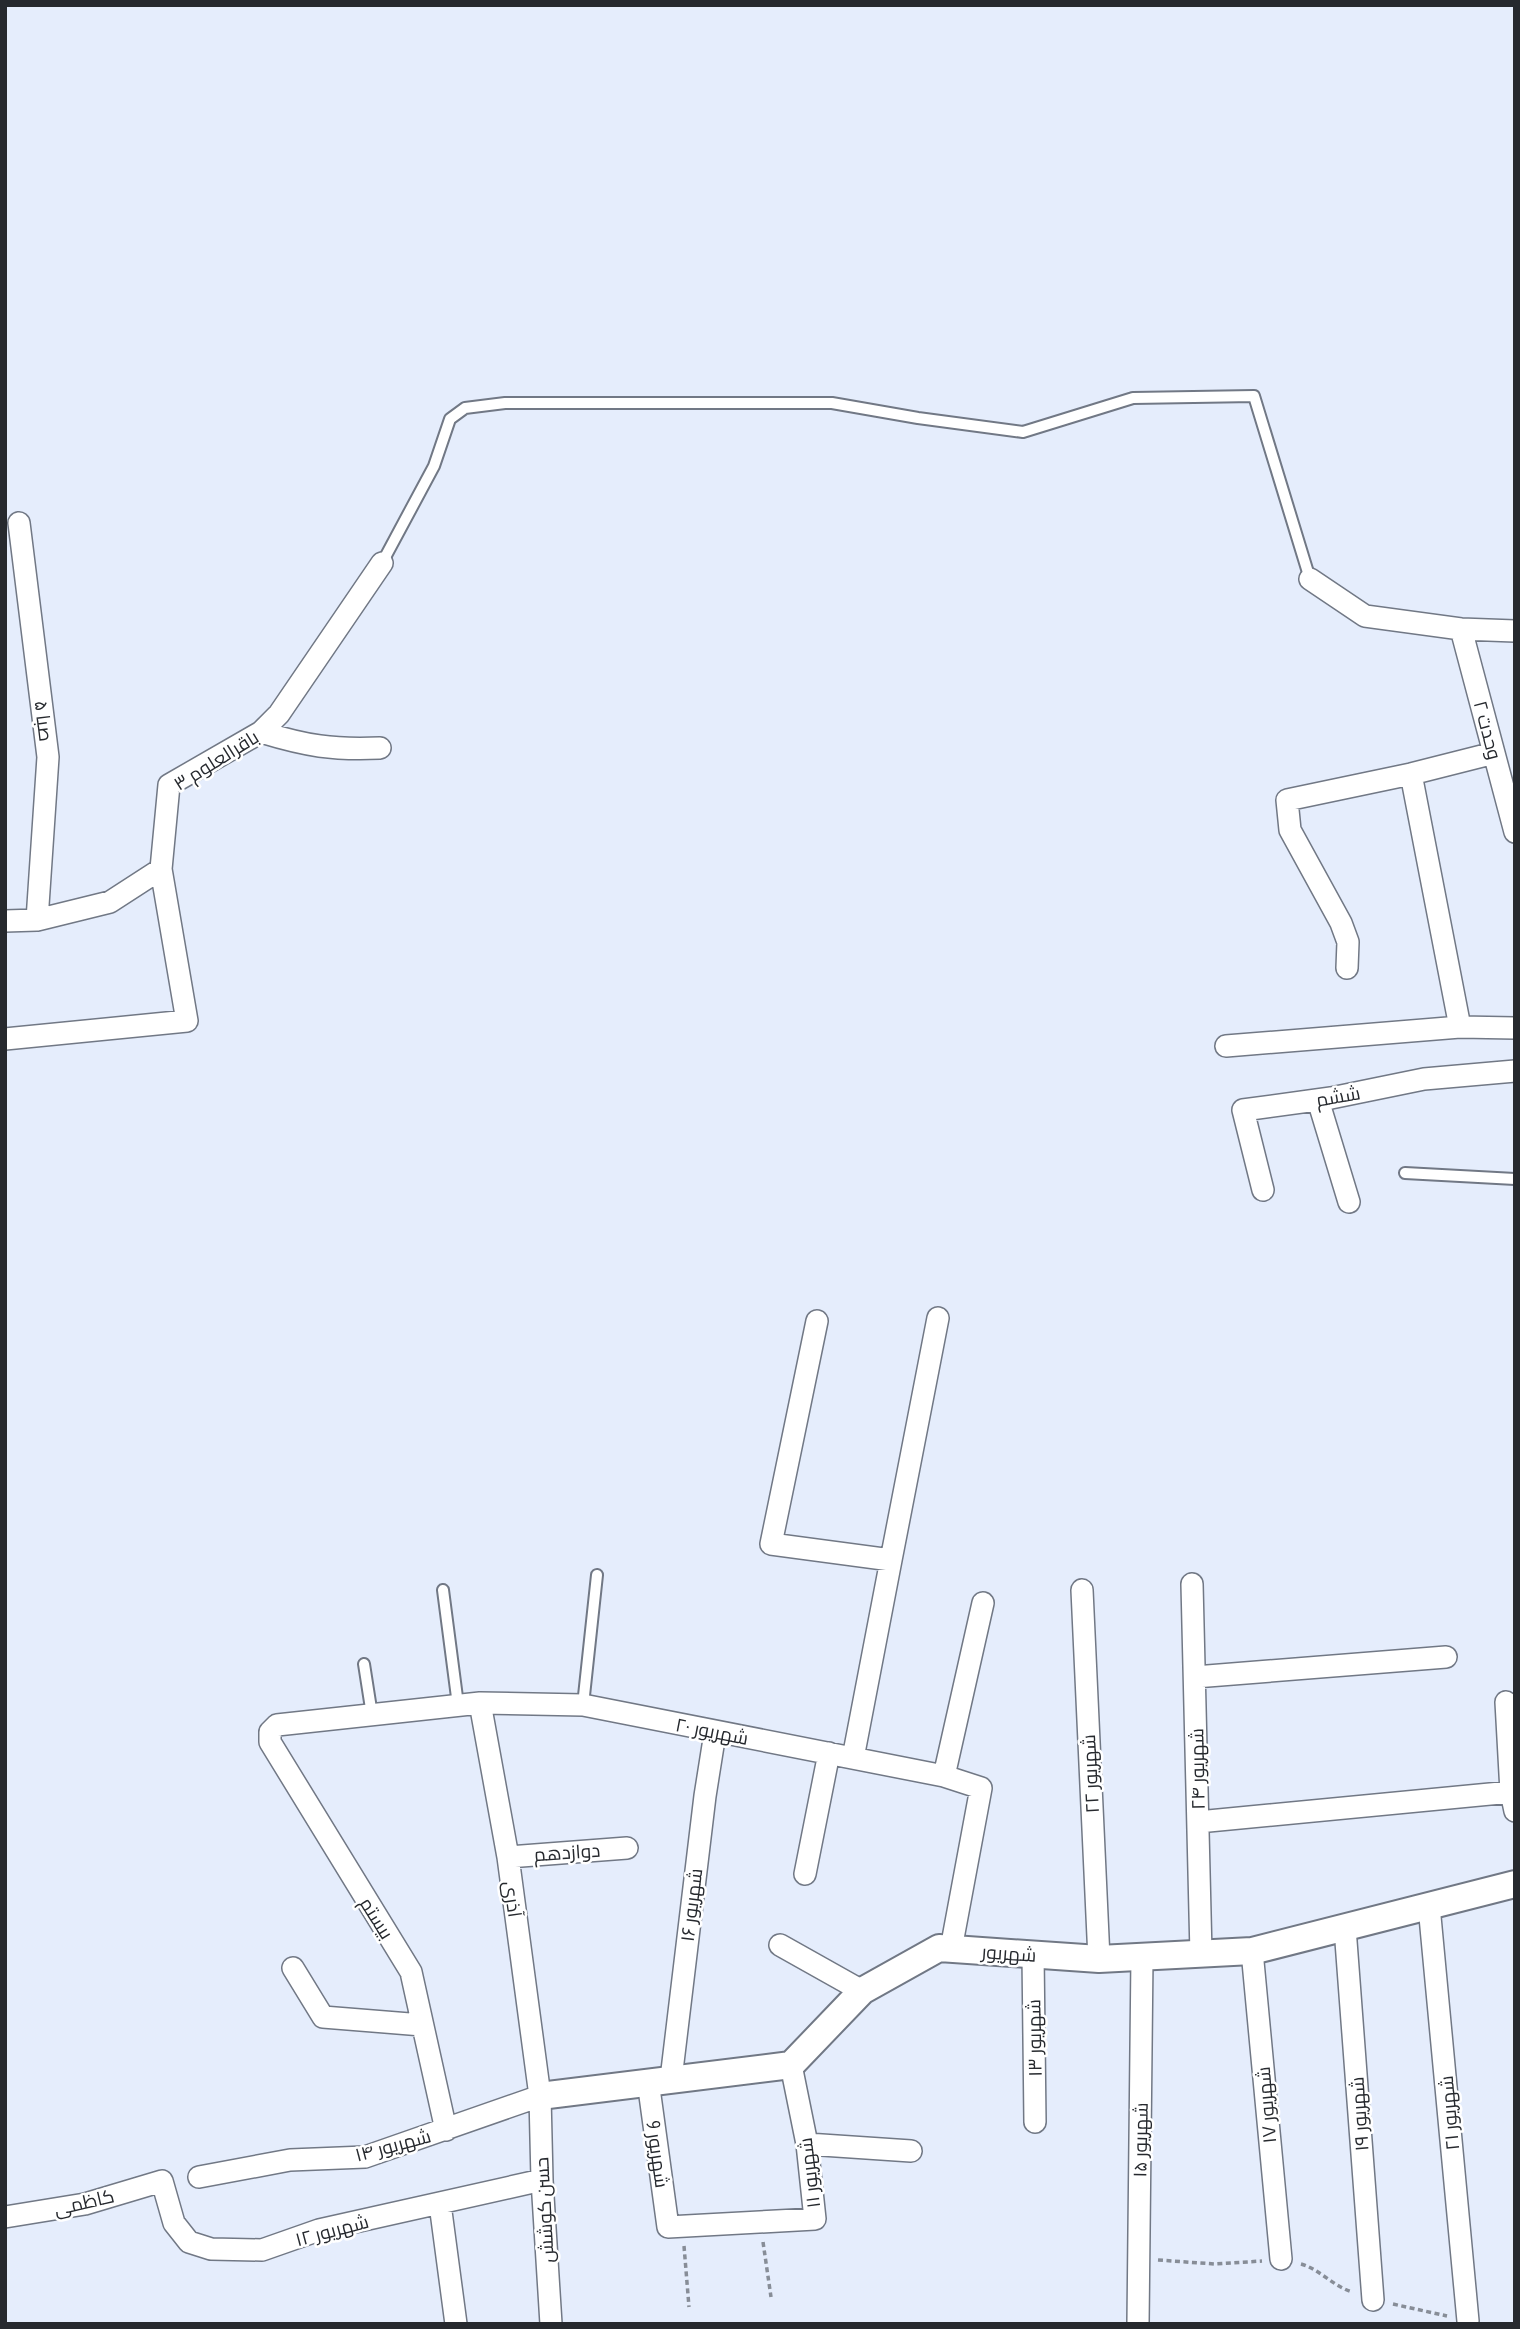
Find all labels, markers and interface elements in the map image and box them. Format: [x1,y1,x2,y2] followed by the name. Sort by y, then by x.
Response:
[1469,698,1507,762] street label: وحدت ۲
[30,699,58,743] street label: صبا ۵
[169,724,264,797] street label: باقرالعلوم ۳
[1314,1080,1362,1114] street label: ششم
[673,1712,751,1750] street label: شهریور ۲۰
[1184,1728,1210,1810] street label: شهریور ۲۴
[1076,1734,1104,1814] street label: شهریور ۲۲
[533,1838,601,1868] street label: دوازدهم
[675,1867,707,1943] street label: شهریور ۱۶
[499,1879,527,1919] street label: آذری
[353,1893,399,1945] street label: بیستم
[980,1939,1037,1967] street label: شهریور
[1021,1999,1047,2077] street label: شهریور ۱۳
[1251,2066,1281,2144] street label: شهریور ۱۷
[1434,2075,1464,2151] street label: شهریور ۲۱
[1344,2076,1374,2152] street label: شهریور ۱۹
[1127,2102,1153,2178] street label: شهریور ۱۵
[641,2119,675,2189] street label: شهریور 9
[352,2123,434,2167] street label: شهریور ۱۴
[793,2136,825,2210] street label: شهریور ۱۱
[529,2156,559,2264] street label: حسن کوشش
[51,2183,117,2221] street label: کاظمی
[293,2209,371,2251] street label: شهریور ۱۲

